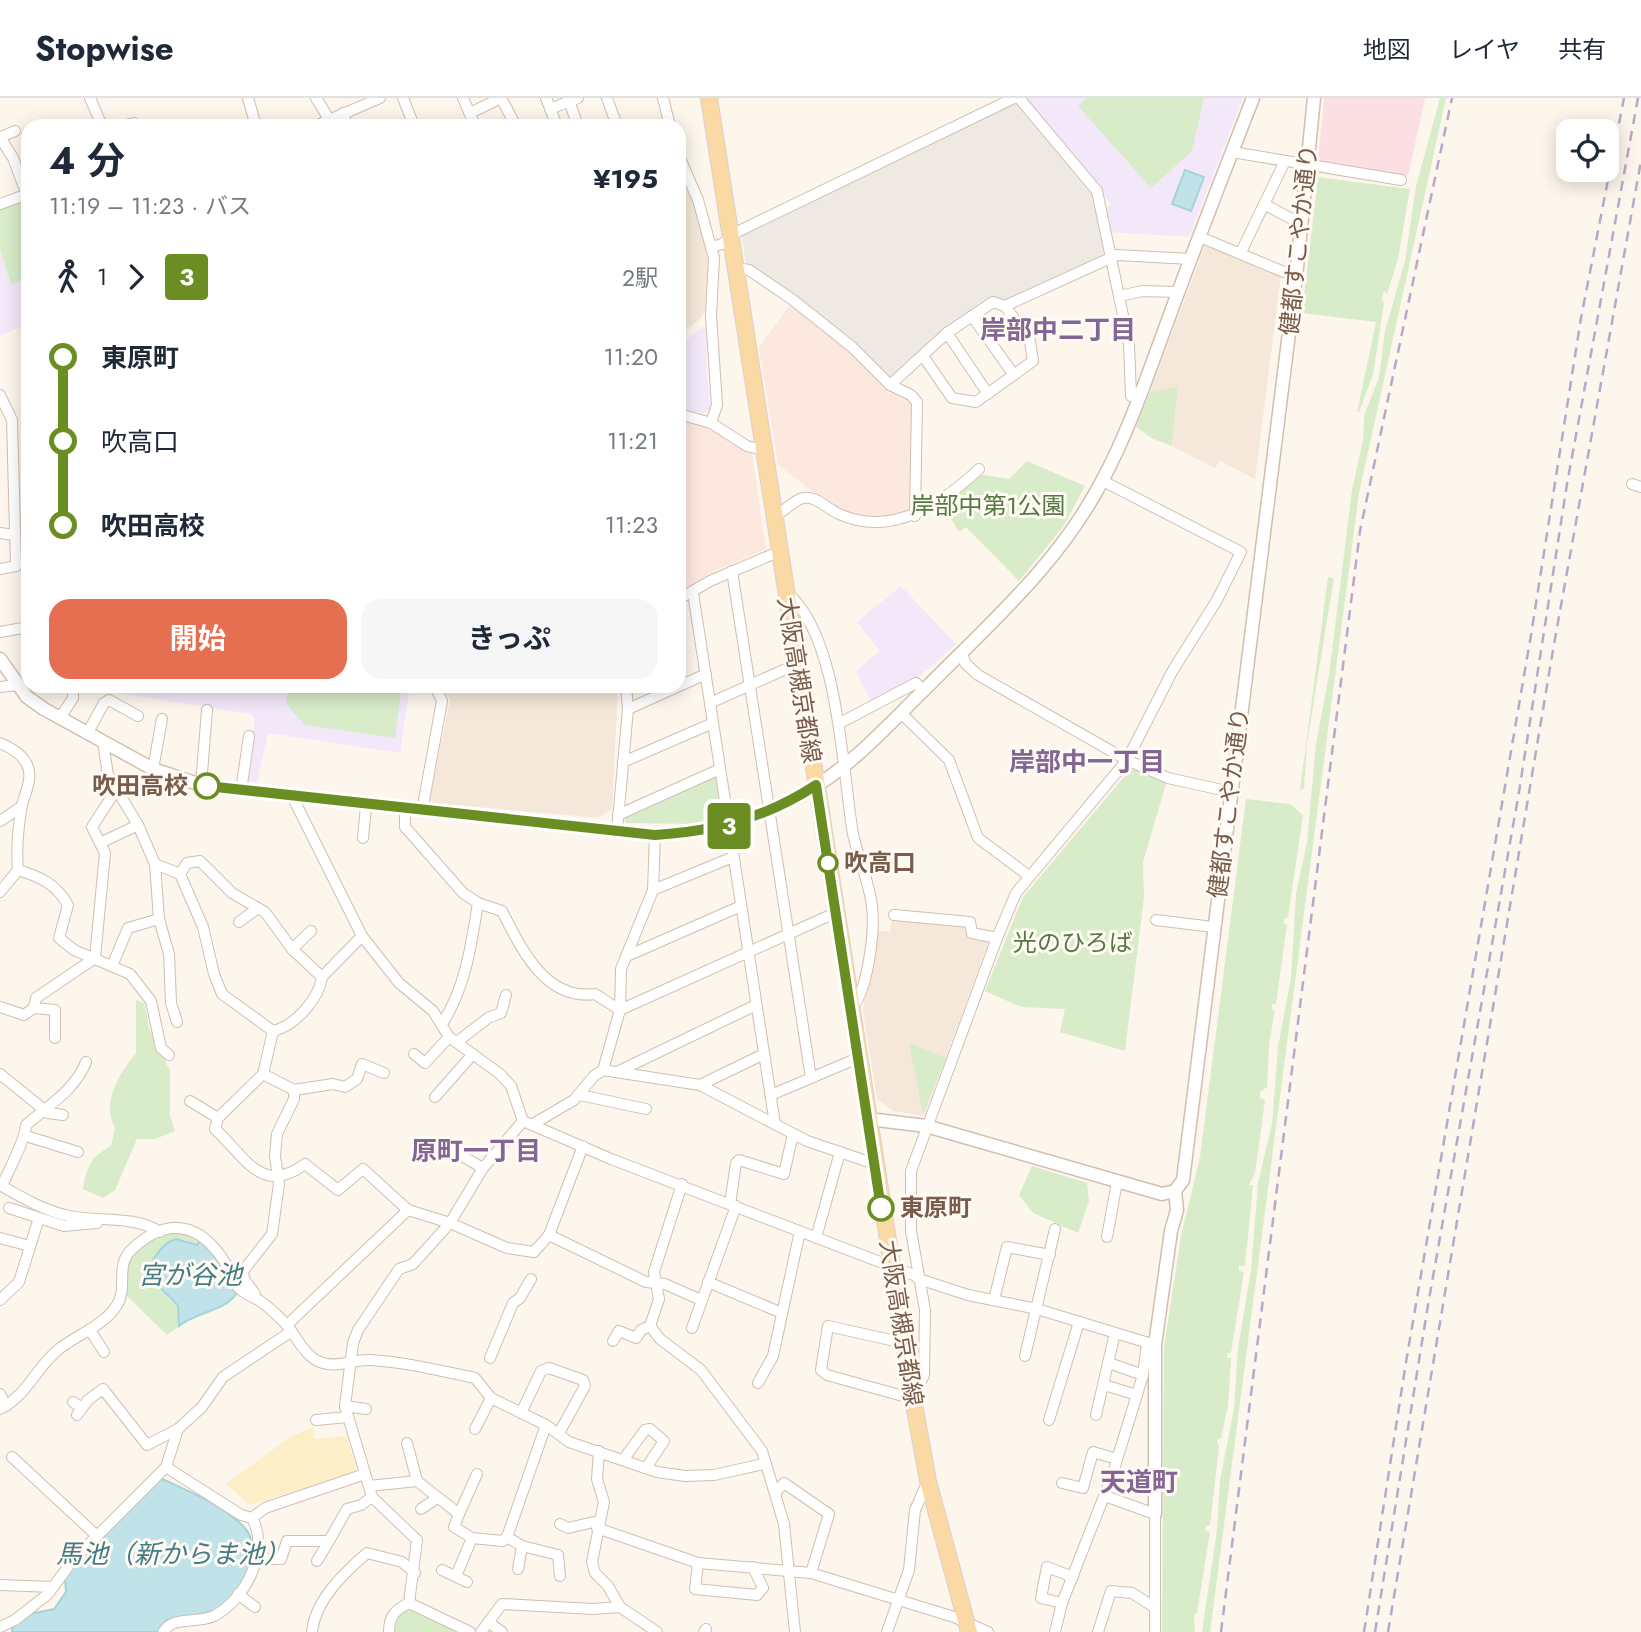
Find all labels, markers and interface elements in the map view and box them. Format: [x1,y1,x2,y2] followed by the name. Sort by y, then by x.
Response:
[35,25,174,72] text: Stopwise
[1363,32,1411,67] text: 地図
[1449,32,1520,67] text: レイヤ
[1558,32,1606,67] text: 共有
[1556,119,1619,182] map controls
[1556,119,1619,182] button: locate
[49,133,125,188] text: 4 分
[1271,143,1326,337] street label: 健都すこやか通り
[593,160,658,198] text: ¥195
[49,189,251,223] text: 11:19 – 11:23 · バス
[49,258,87,296] icon: walk
[117,258,155,296] icon: forward
[179,259,194,294] text: 3
[97,260,107,294] text: 1
[622,261,658,295] text: 2駅
[980,311,1136,349] district label: 岸部中二丁目
[101,339,179,377] text: 東原町
[604,340,658,374] text: 11:20
[101,423,179,461] text: 吹高口
[607,424,658,458] text: 11:21
[911,488,1065,523] park label: 岸部中第1公園
[101,507,205,545] text: 吹田高校
[605,508,658,542] text: 11:23
[769,594,830,766] street label: 大阪高槻京都線
[49,599,347,679] button: 開始
[361,599,658,679] button: きっぷ
[1199,706,1258,900] street label: 健都すこやか通り
[1009,743,1165,781] district label: 岸部中一丁目
[92,768,188,803] place label: 吹田高校
[194,773,220,799] marker: 吹田高校
[706,803,752,849] line badge: 3
[722,808,736,843] text: 3
[844,845,916,880] place label: 吹高口
[818,853,838,873] marker: 吹高口
[1013,925,1133,960] park label: 光のひろば
[411,1132,541,1170] district label: 原町一丁目
[900,1190,972,1225] place label: 東原町
[868,1195,894,1221] marker: 東原町
[871,1237,932,1409] street label: 大阪高槻京都線
[138,1256,245,1294] water label: 宮が谷池
[1100,1463,1178,1501] district label: 天道町
[56,1535,290,1573] water label: 馬池（新からま池）

